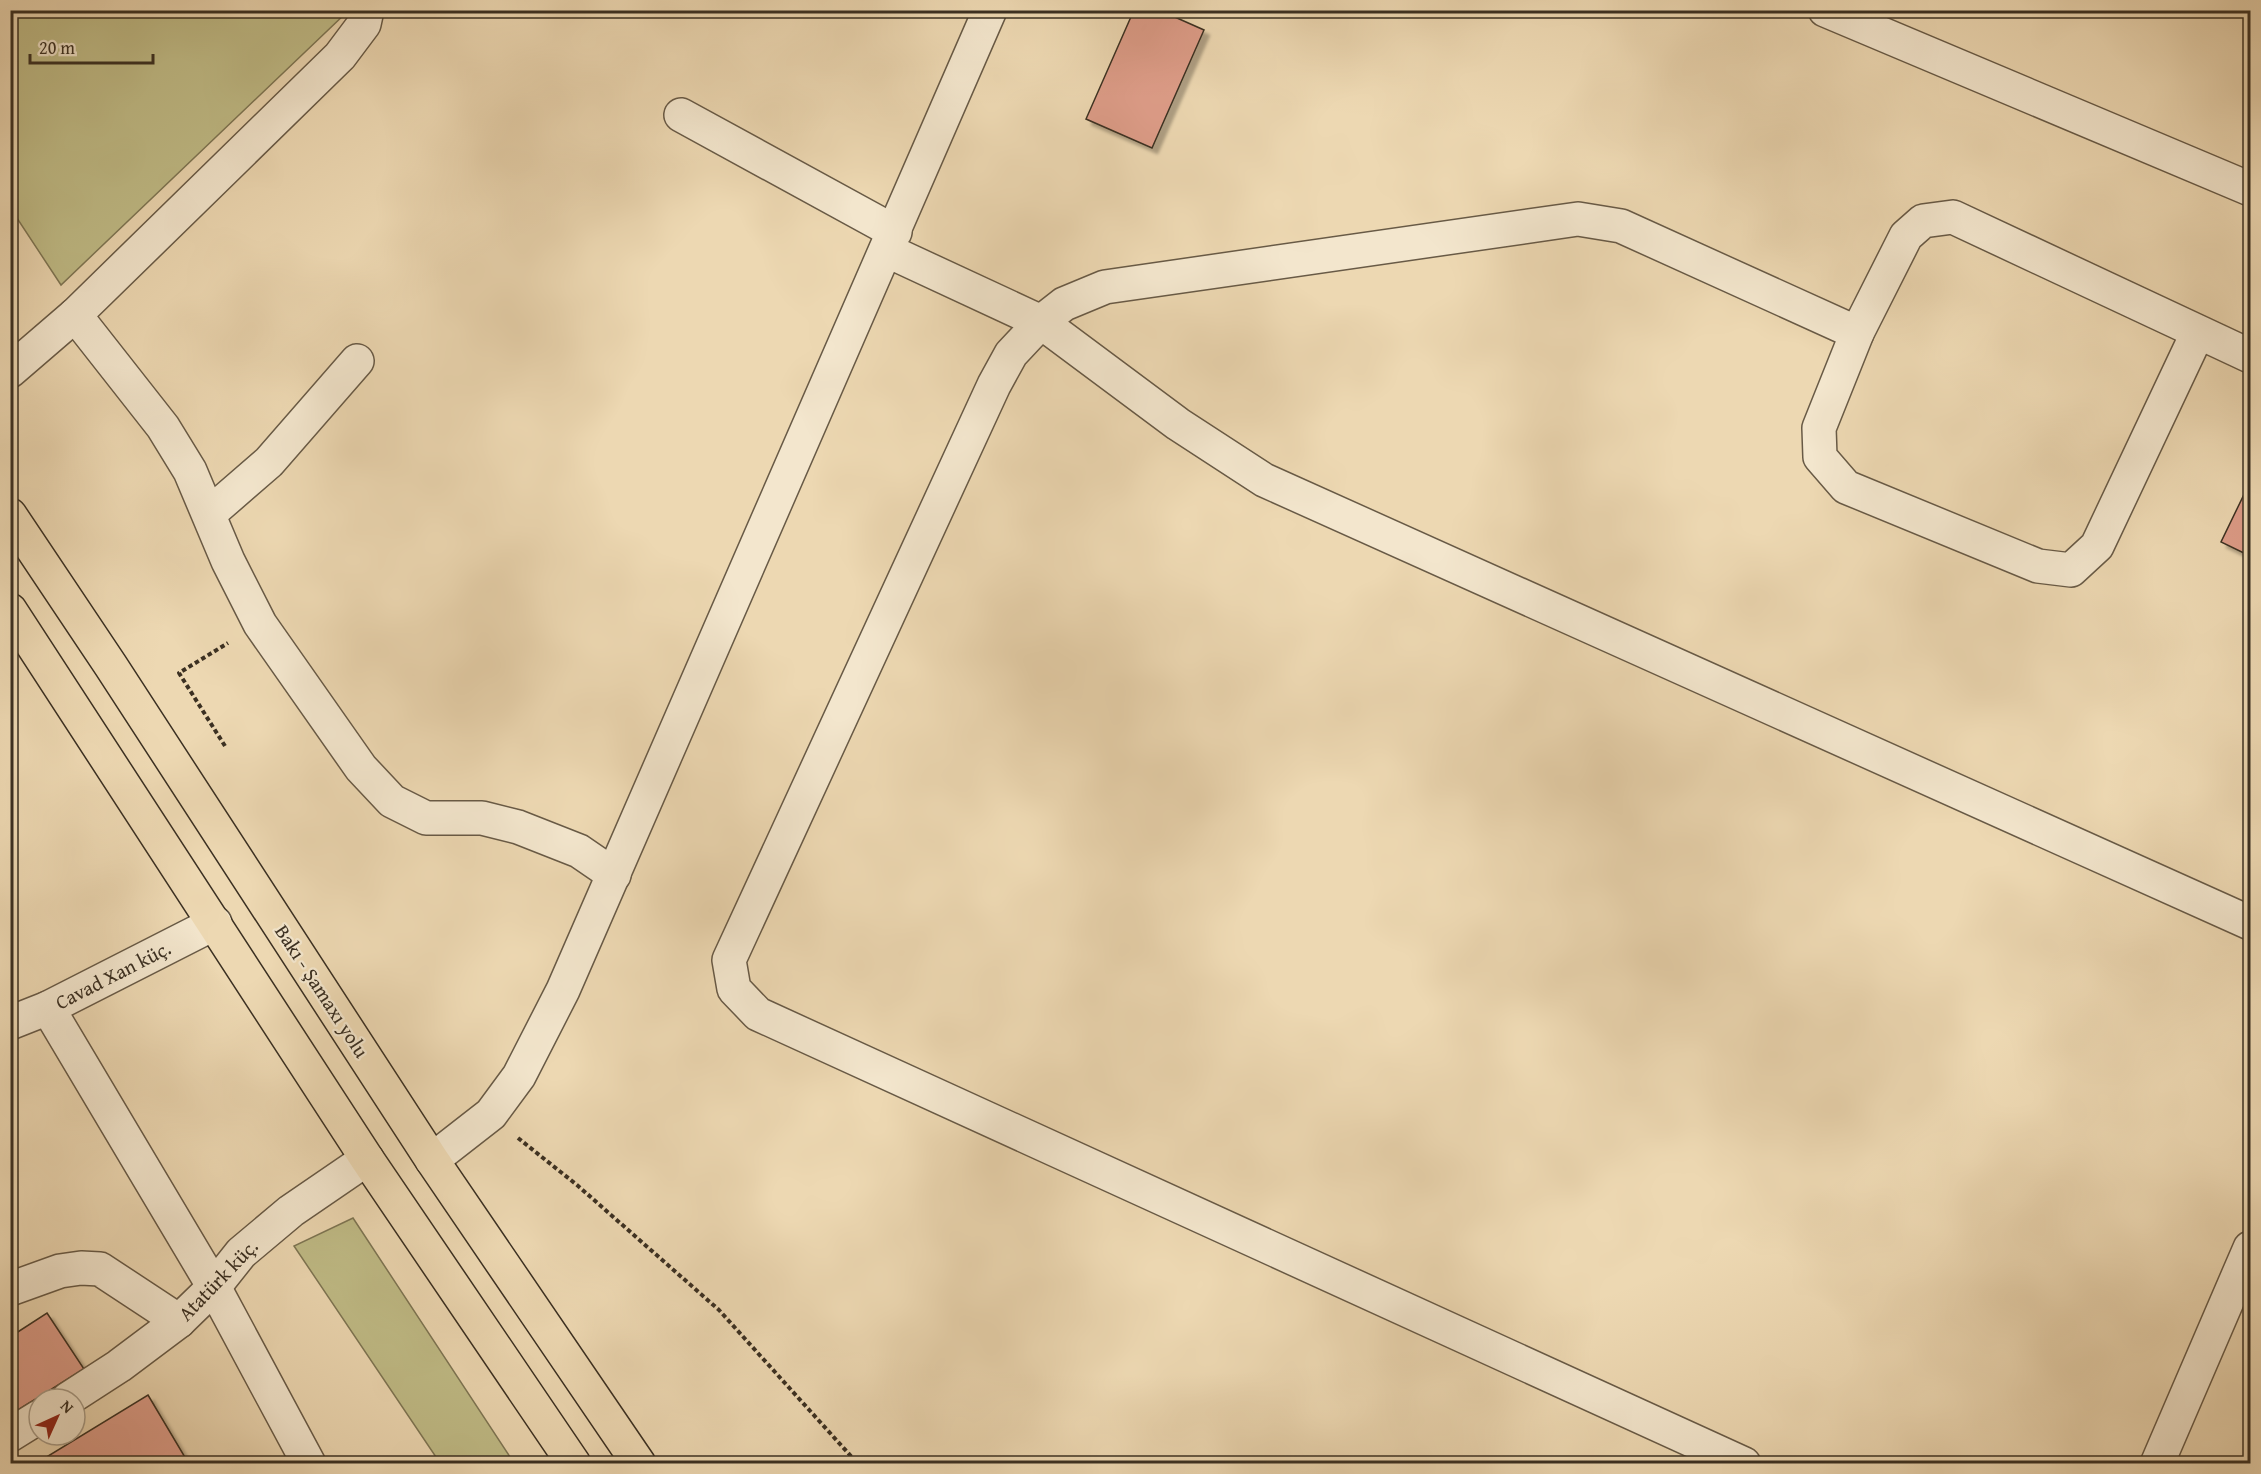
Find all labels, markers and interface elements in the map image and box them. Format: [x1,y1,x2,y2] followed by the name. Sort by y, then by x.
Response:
[30,27,153,65] scale bar
[39,34,75,61] text: 20 m
[268,918,377,1063] street label: Bakı - Şamaxı yolu
[50,933,176,1016] street label: Cavad Xan küç.
[171,1232,264,1327] street label: Atatürk küç.
[27,1387,87,1447] north arrow
[55,1394,80,1419] text: N

